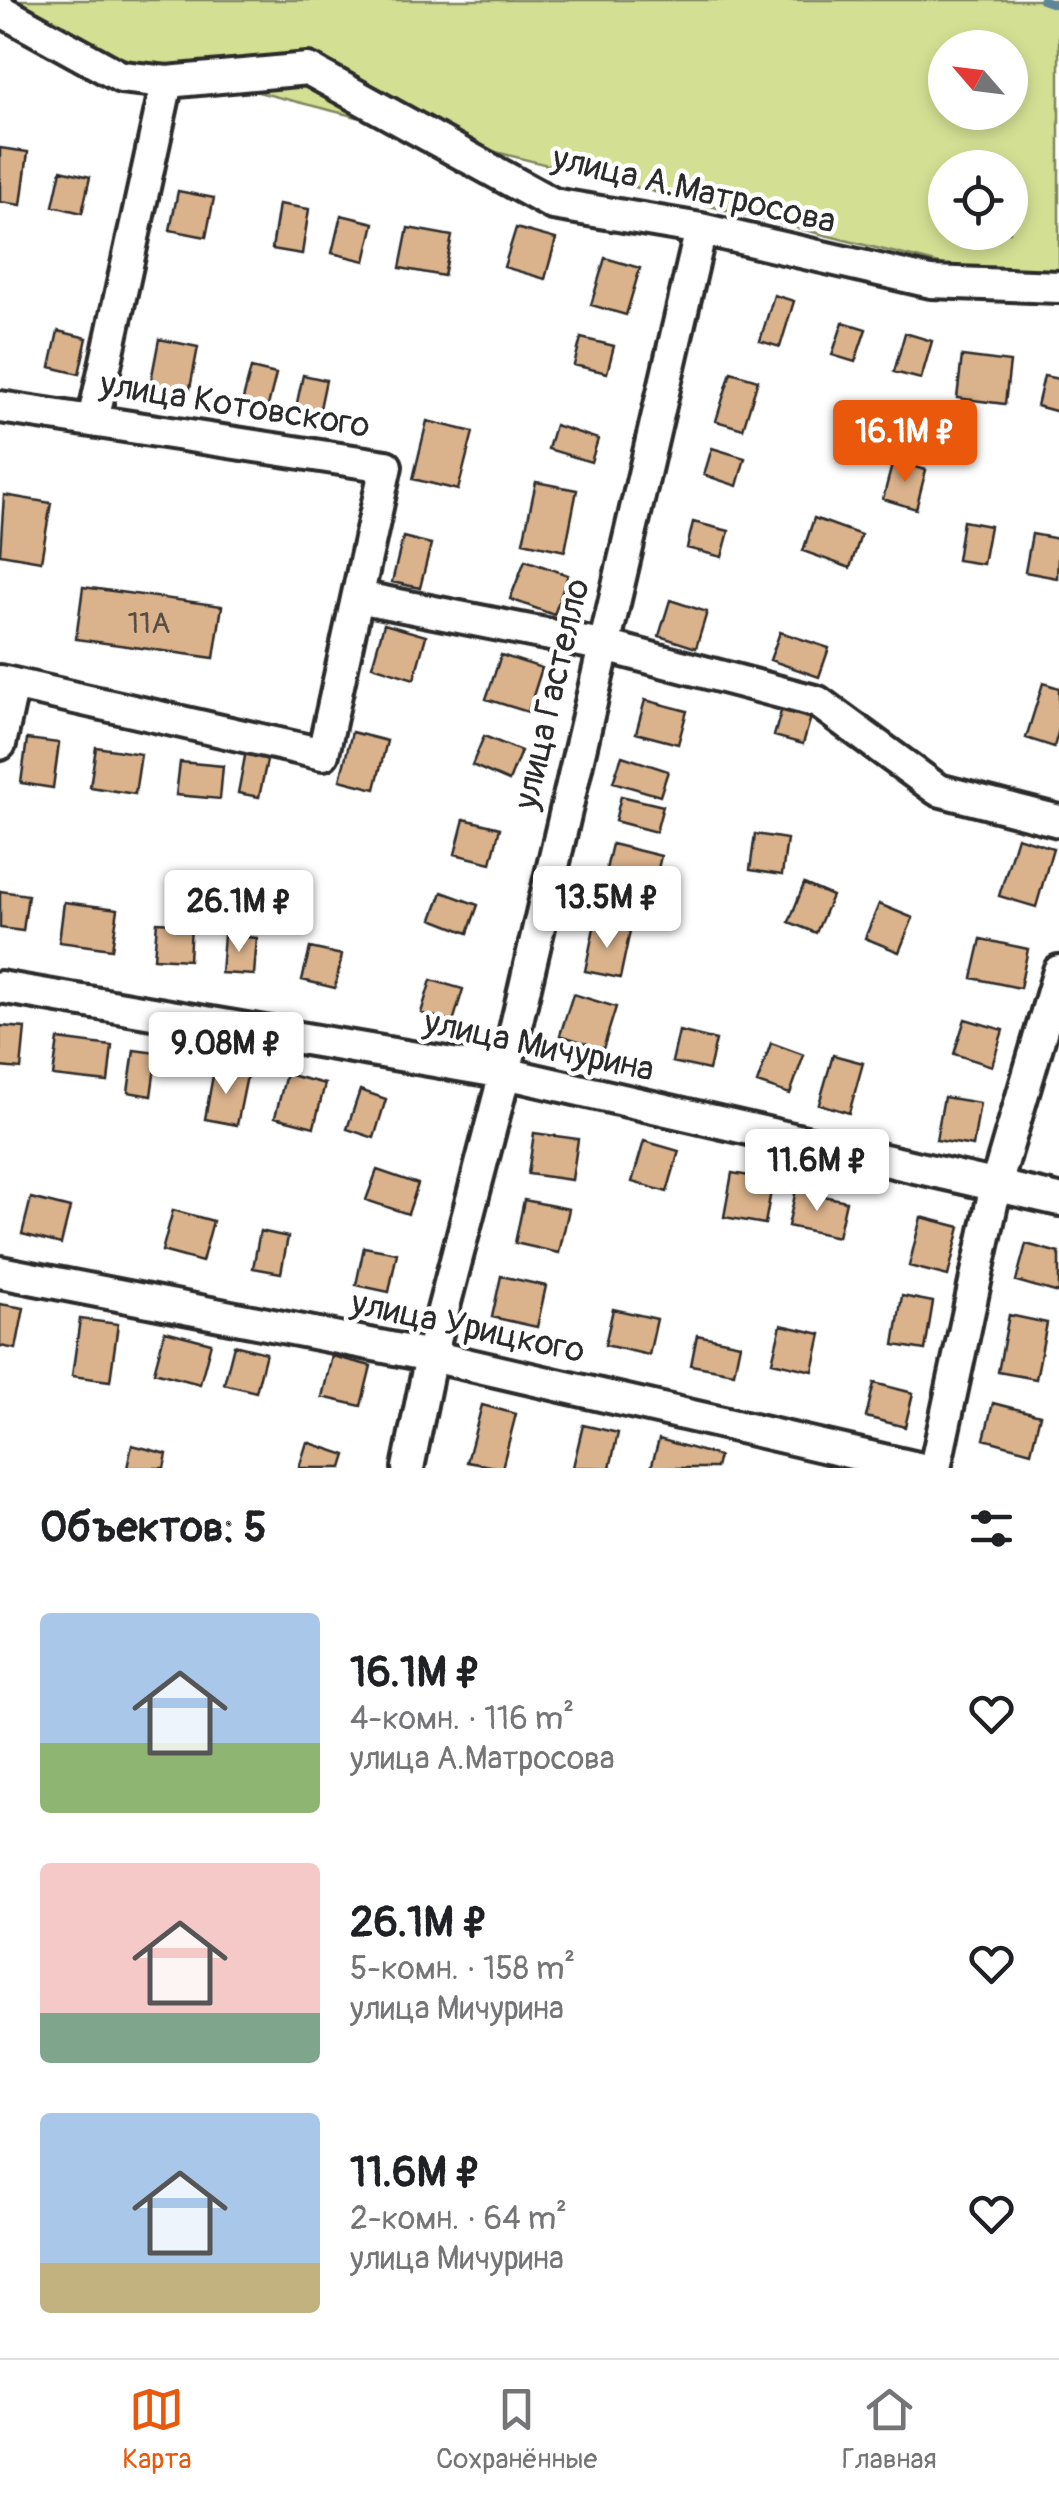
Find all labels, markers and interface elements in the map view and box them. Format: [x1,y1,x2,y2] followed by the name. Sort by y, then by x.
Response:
[928,30,1028,130] north arrow
[928,30,1028,250] map controls
[547,136,840,244] street label: улица А.Матросова
[928,150,1028,250] button: locate
[96,362,373,448] street label: улица Котовского
[813,400,997,485] pin: 16.1M ₽
[855,412,955,452] text: 16.1M ₽
[504,574,600,815] street label: улица Гастелло
[128,605,170,642] house number: 11А
[515,866,699,951] pin: 13.5M ₽
[147,870,331,955] pin: 26.1M ₽
[555,878,659,918] text: 13.5M ₽
[186,882,292,922] text: 26.1M ₽
[419,1000,658,1092] street label: улица Мичурина
[134,1012,318,1097] pin: 9.08M ₽
[171,1024,281,1064] text: 9.08M ₽
[725,1129,909,1214] pin: 11.6M ₽
[767,1141,867,1181] text: 11.6M ₽
[346,1281,589,1373] street label: улица Урицкого
[964,1501,1019,1556] icon: filters
[40,1502,267,1554] text: Объектов: 5
[350,1647,481,1699] text: 16.1M ₽
[120,1653,240,1773] icon: home
[964,1686,1019,1741] icon: heart
[350,1699,574,1739] text: 4-комн. · 116 m²
[350,1739,615,1779] text: улица А.Матросова
[350,1897,488,1949] text: 26.1M ₽
[120,1903,240,2023] icon: home
[964,1936,1019,1991] icon: heart
[350,1949,575,1989] text: 5-комн. · 158 m²
[350,1989,564,2029] text: улица Мичурина
[350,2147,481,2199] text: 11.6M ₽
[120,2153,240,2273] icon: home
[964,2186,1019,2241] icon: heart
[350,2199,567,2239] text: 2-комн. · 64 m²
[350,2239,564,2279] text: улица Мичурина
[122,2382,192,2477] tab: Карта
[436,2382,597,2477] tab: Сохранённые
[842,2382,937,2477] tab: Главная

